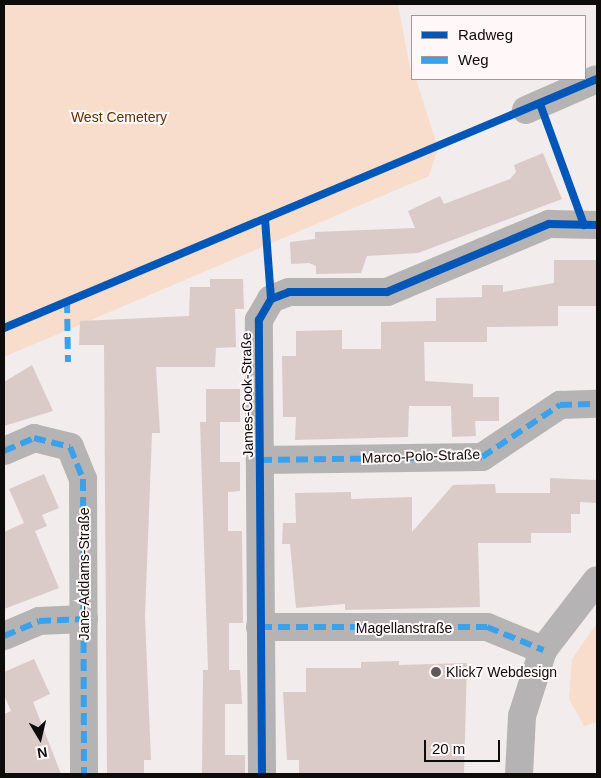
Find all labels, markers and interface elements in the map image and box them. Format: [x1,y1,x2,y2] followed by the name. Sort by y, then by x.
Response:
[411,15,586,80] legend
[458,26,513,43] text: Radweg
[458,51,489,68] text: Weg
[71,109,167,125] park label: West Cemetery
[238,332,256,458] street label: James-Cook-Straße
[362,446,480,466] street label: Marco-Polo-Straße
[76,507,92,641] street label: Jane-Addams-Straße
[356,620,452,636] street label: Magellanstraße
[446,664,557,680] place label: Klick7 Webdesign
[430,666,442,678] marker: Klick7 Webdesign
[15,713,65,763] north arrow
[426,730,502,762] scale bar
[432,740,465,757] text: 20 m
[36,744,49,762] text: N

